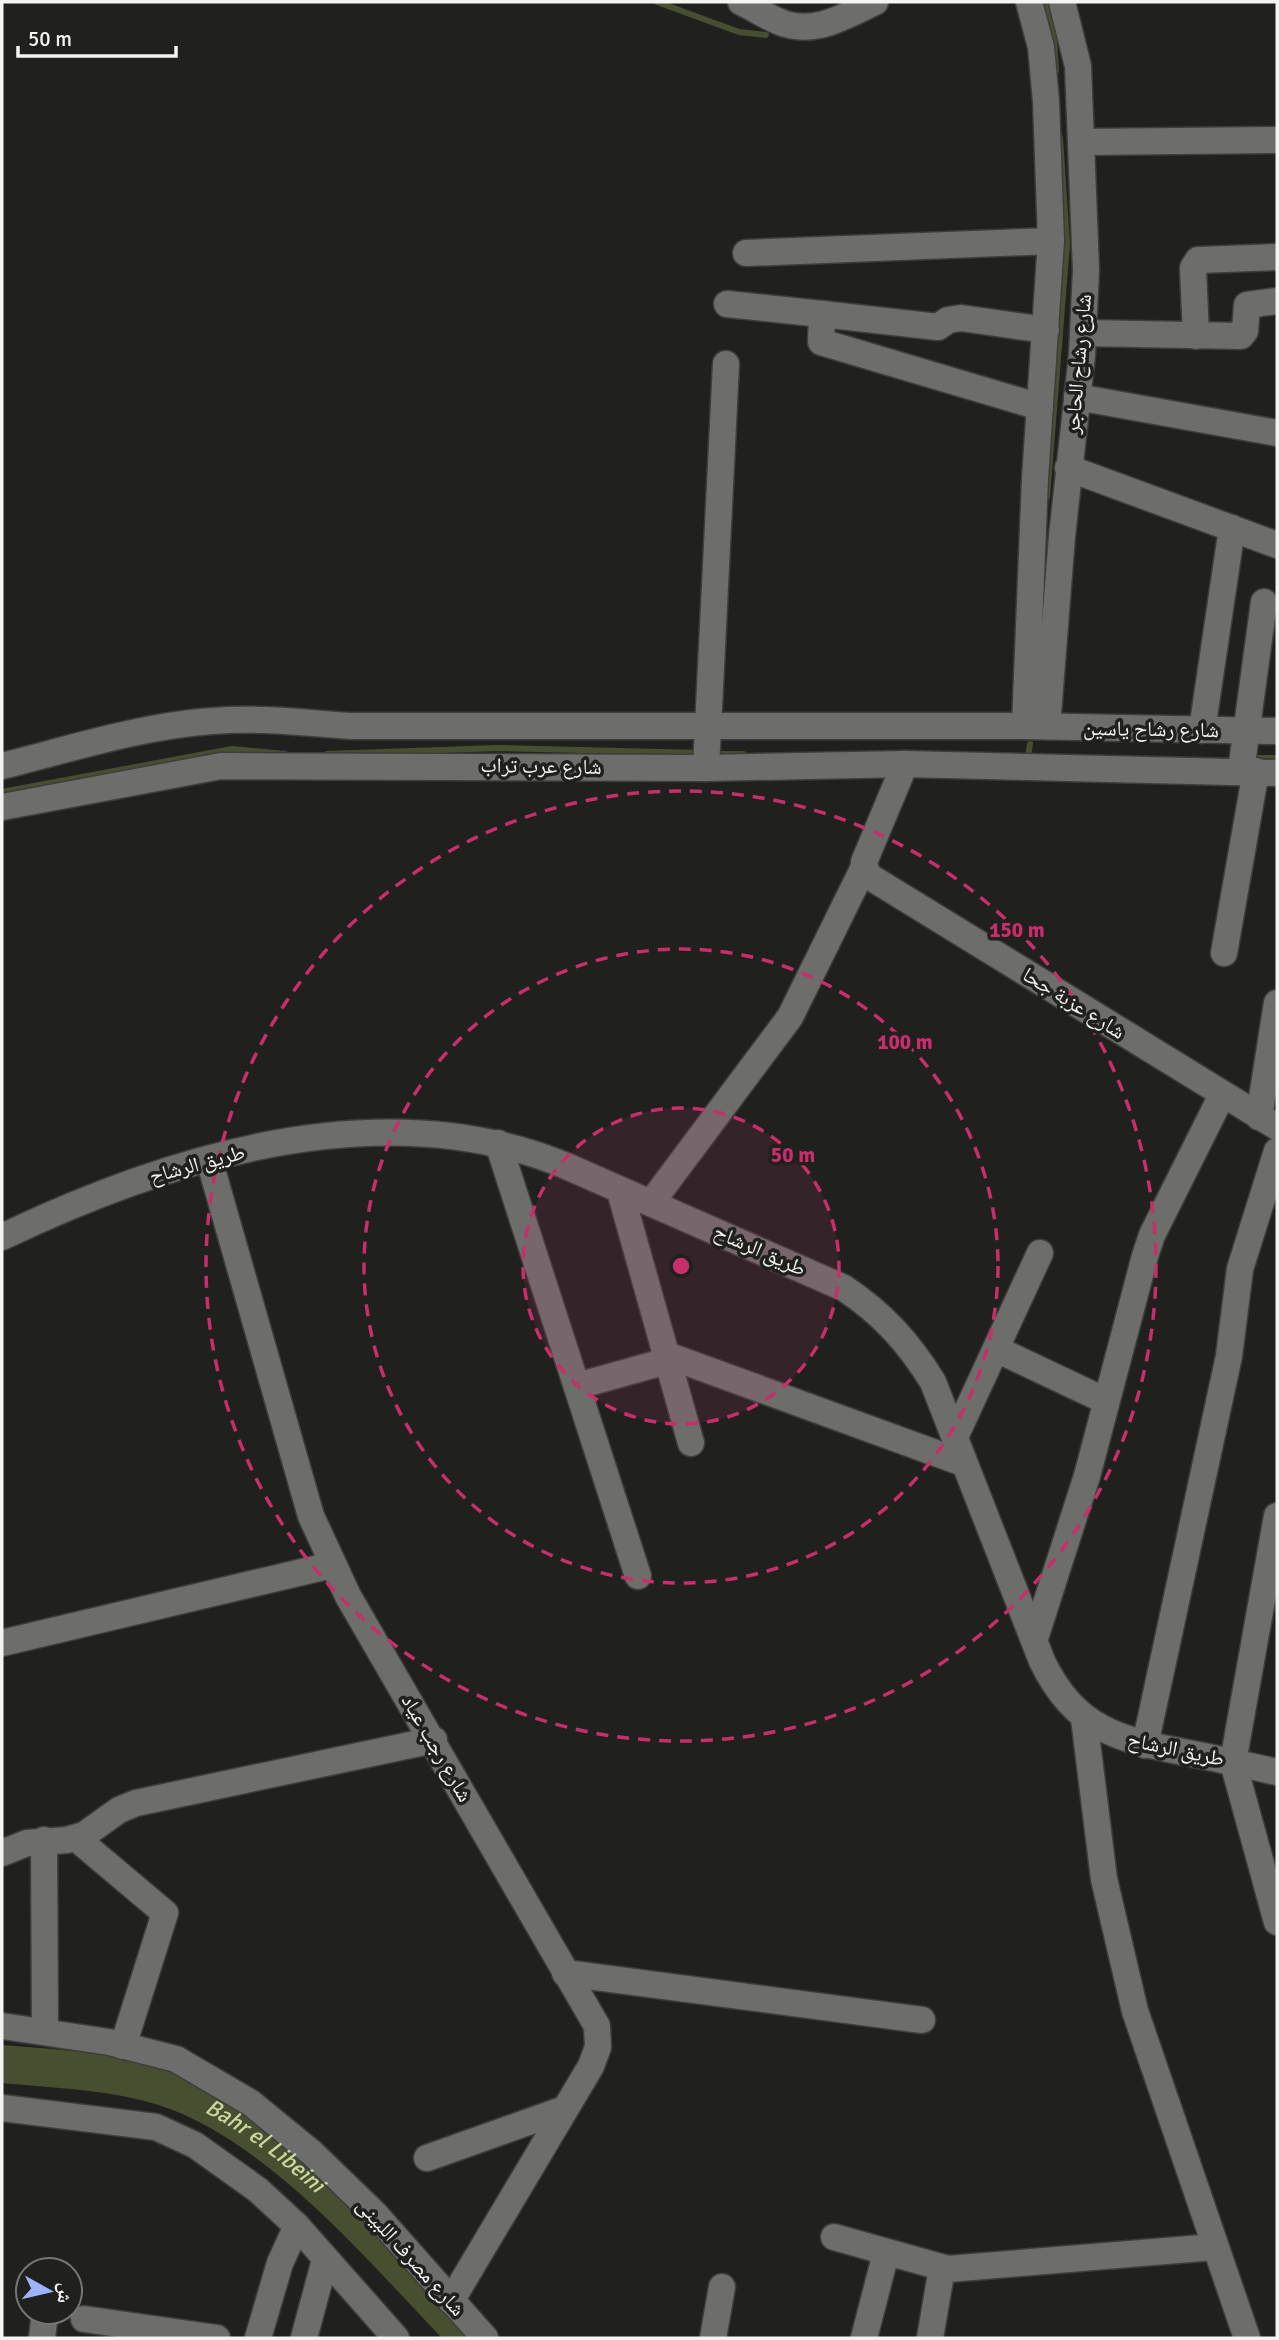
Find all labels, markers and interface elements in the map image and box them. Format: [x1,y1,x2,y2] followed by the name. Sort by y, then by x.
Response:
[18,14,175,58] scale bar
[28,26,72,52] text: 50 m
[1059,293,1097,436] street label: شارع رشاح الحاجر
[1083,715,1219,743] street label: شارع رشاح ياسين
[480,752,602,780] street label: شارع عرب تراب
[989,917,1045,943] text: 150 m
[1018,961,1130,1045] street label: شارع عزبة جحا
[877,1029,933,1055] text: 100 m
[146,1139,248,1189] street label: طريق الرشاح
[771,1142,815,1168] text: 50 m
[710,1218,810,1282] street label: طريق الرشاح
[669,1254,693,1278] centre of rings
[396,1690,478,1806] street label: شارع رجب عياد
[1125,1726,1227,1772] street label: طريق الرشاح
[201,2092,333,2201] water label: Bahr el Libeini
[351,2192,471,2322] street label: شارع مصرف اللبينى
[14,2256,84,2326] north arrow
[52,2282,78,2305] text: ش

